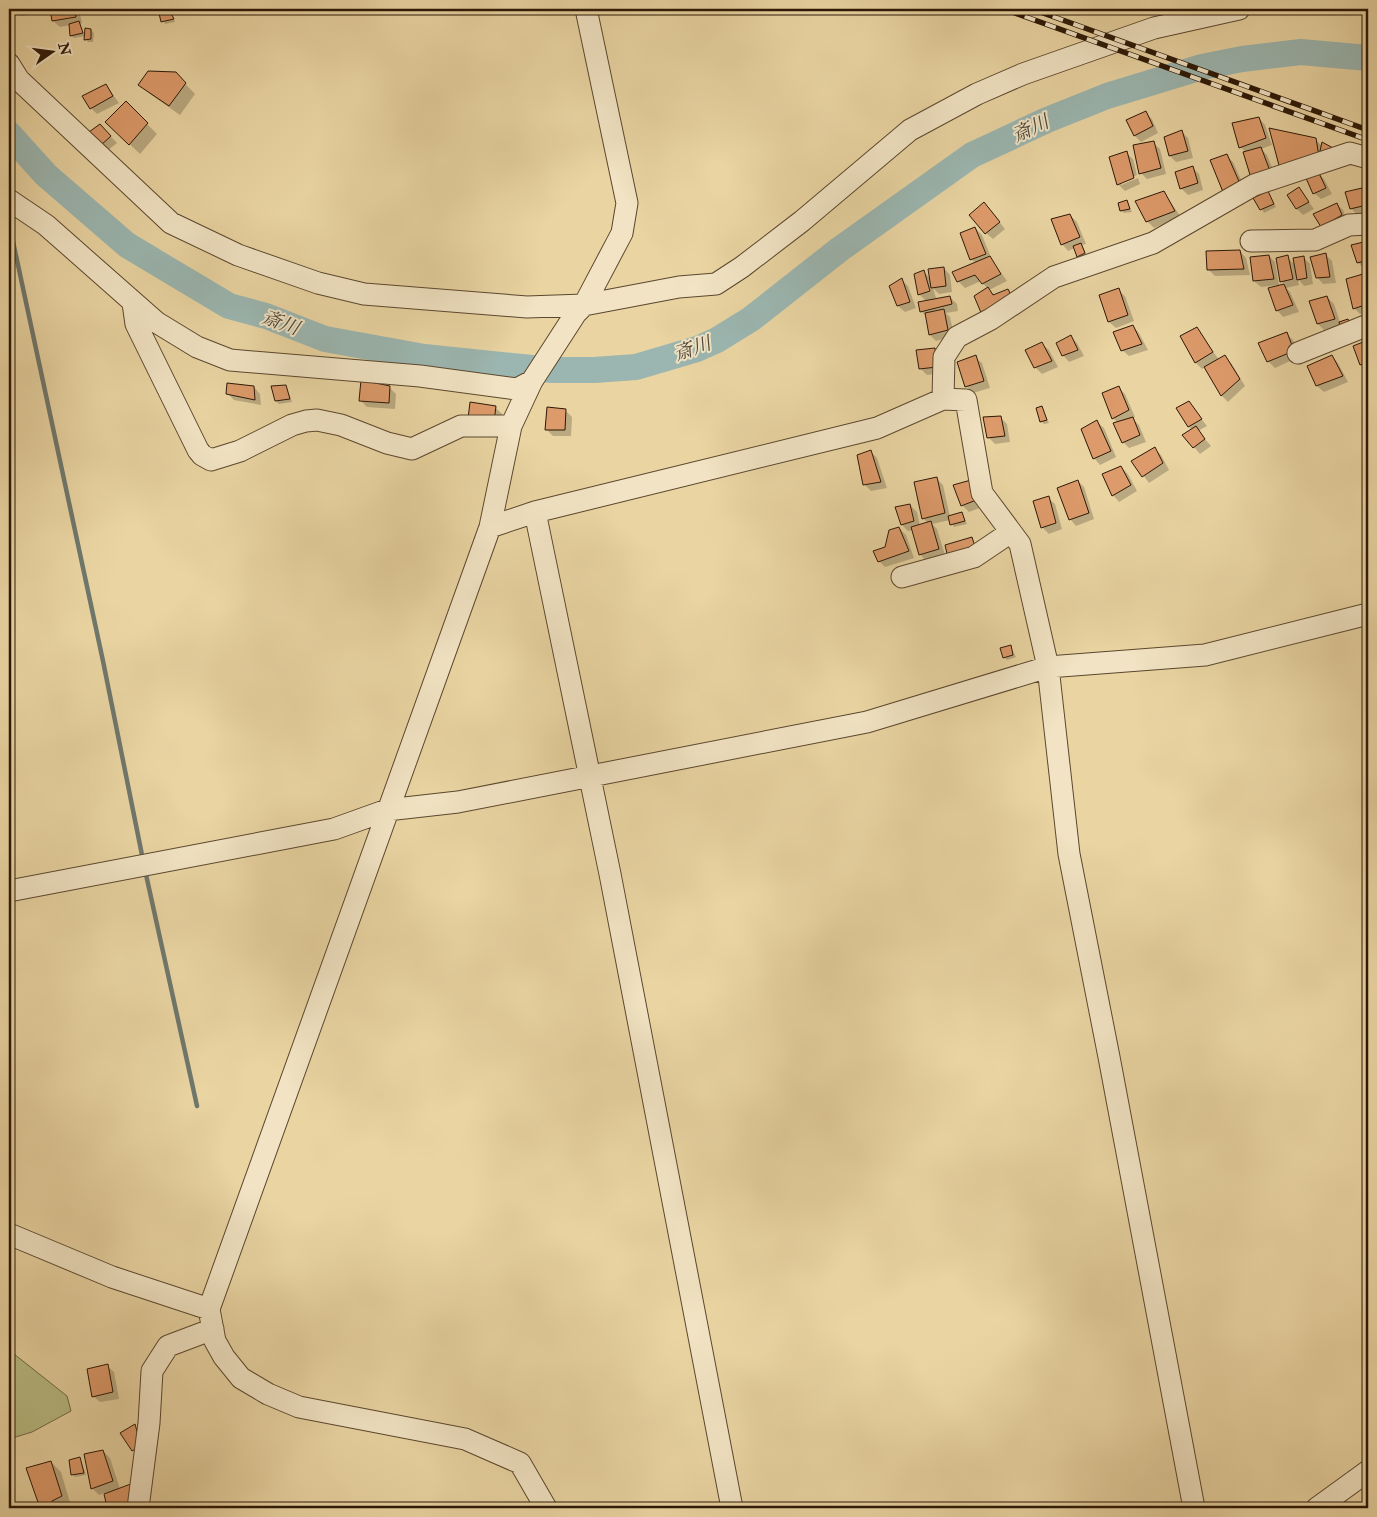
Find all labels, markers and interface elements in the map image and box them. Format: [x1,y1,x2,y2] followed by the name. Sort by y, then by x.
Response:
[28,28,78,78] north arrow
[54,40,74,58] text: N
[1008,109,1055,148] water label: 斎川
[259,305,304,341] water label: 斎川
[670,331,716,366] water label: 斎川

